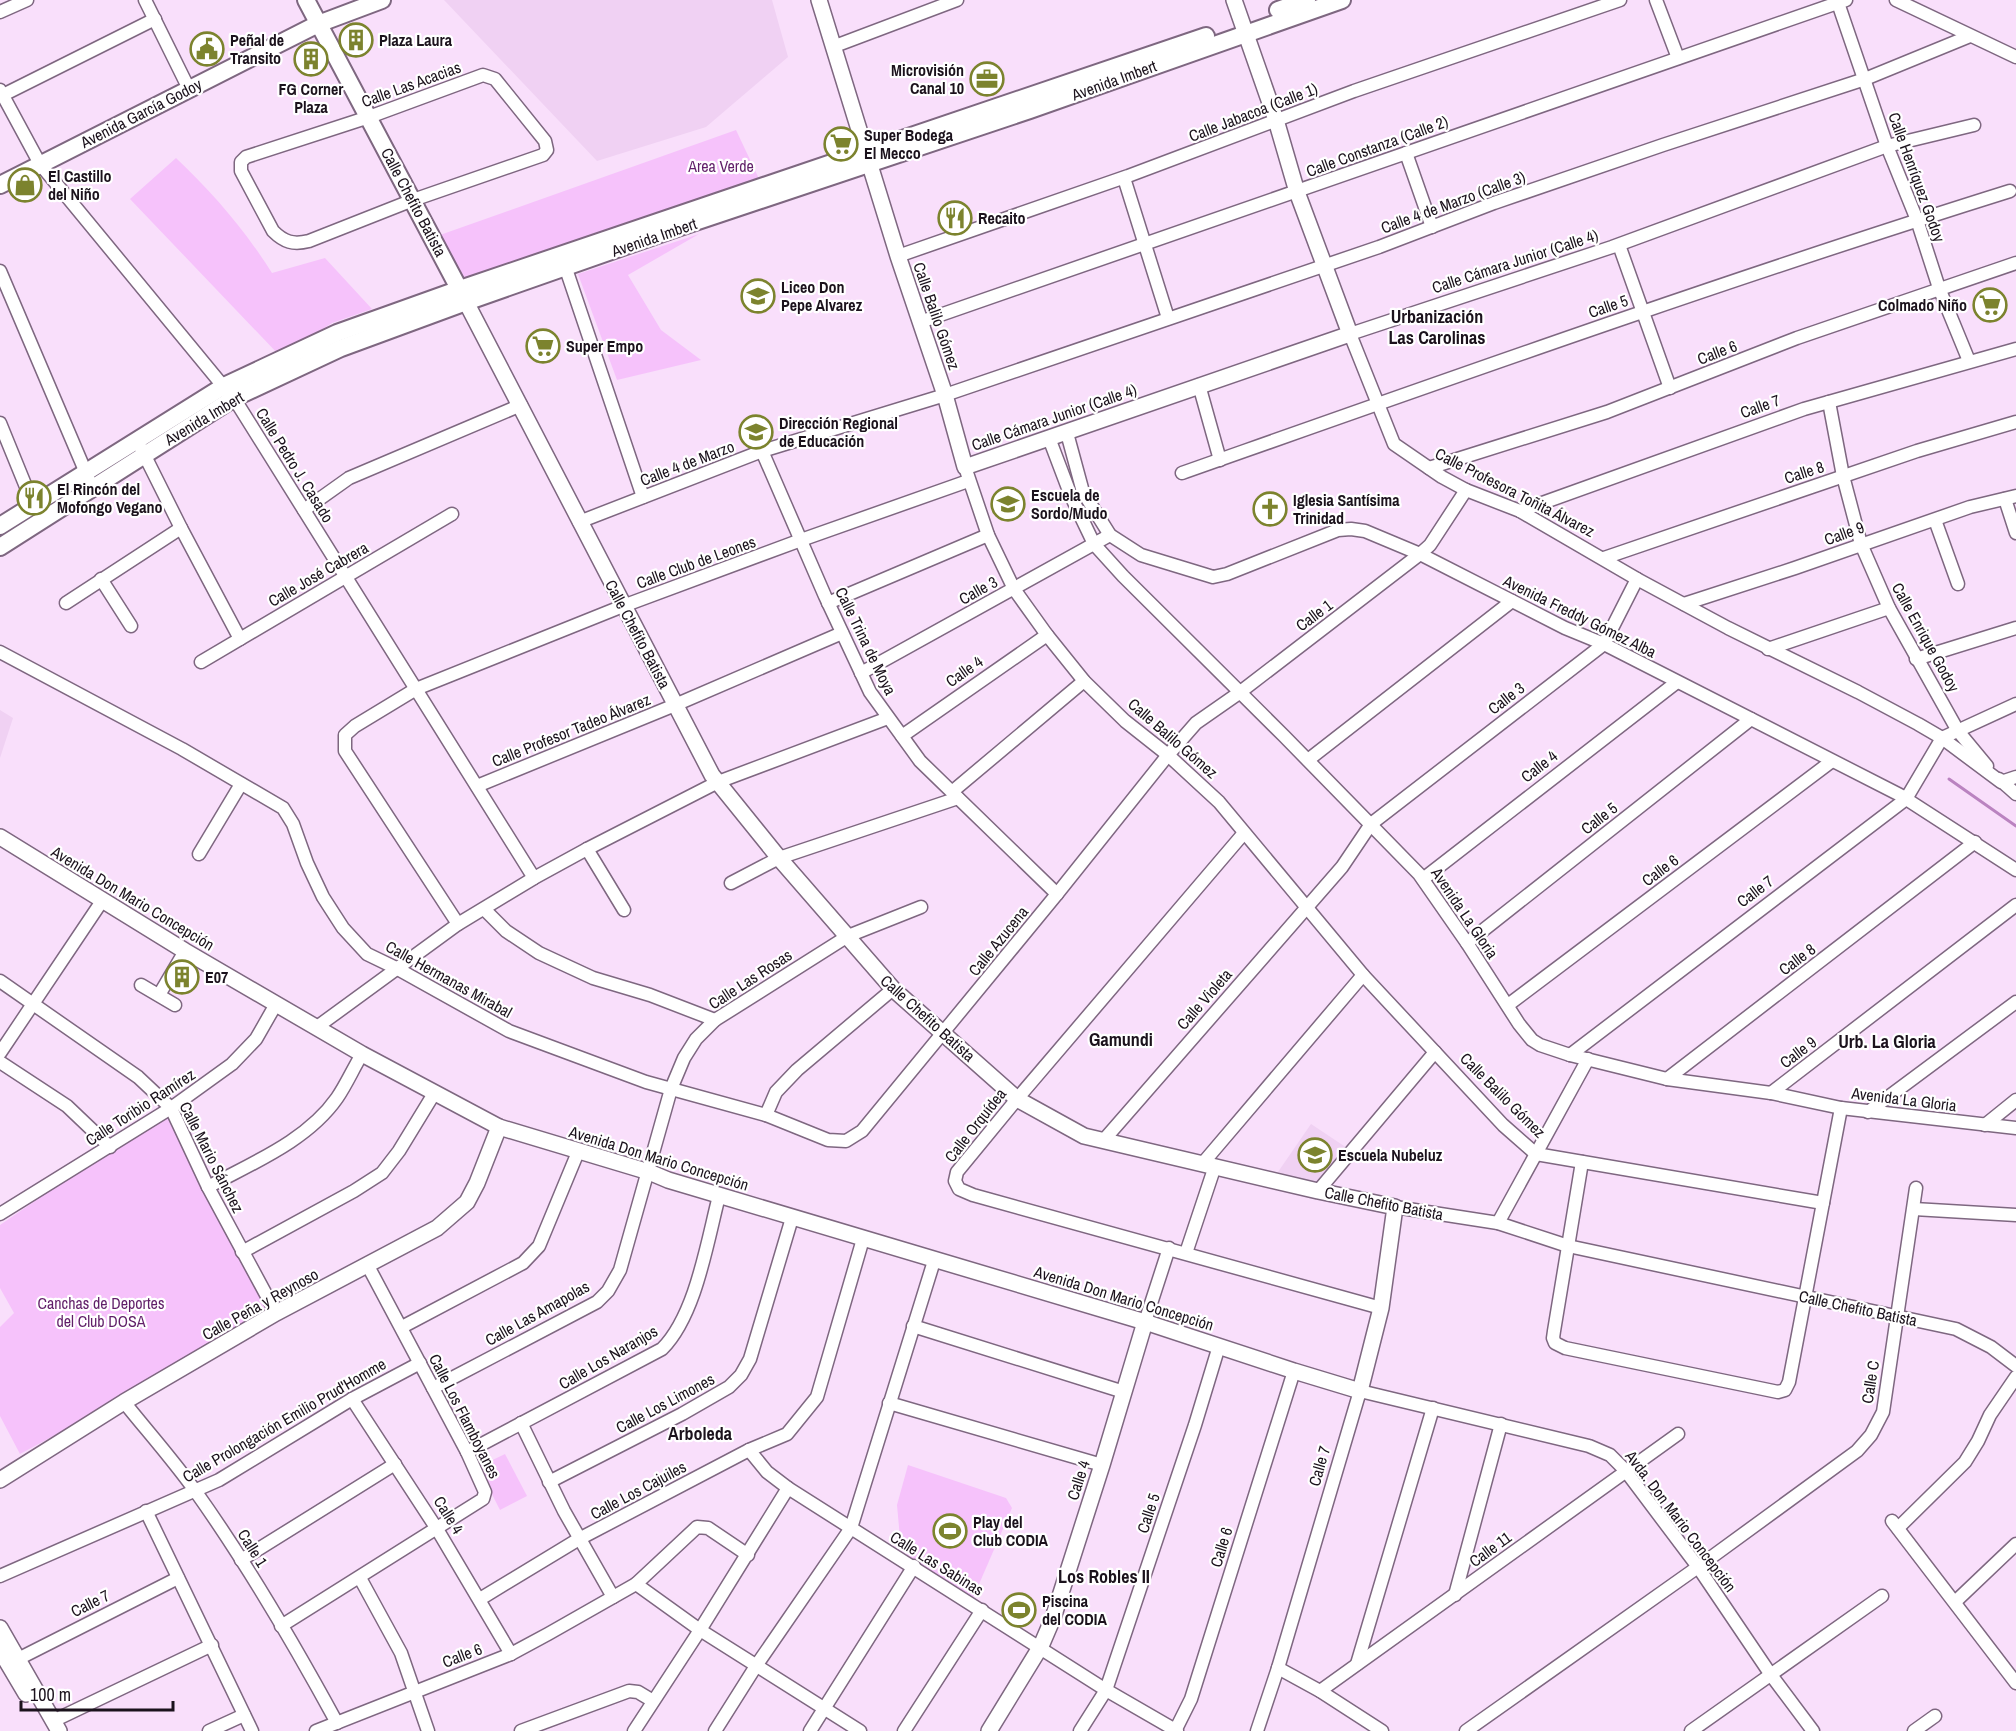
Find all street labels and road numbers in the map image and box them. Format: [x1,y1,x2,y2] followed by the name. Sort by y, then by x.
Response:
[1068,54,1160,106] street label: Avenida Imbert
[358,56,464,112] street label: Calle Las Acacias
[76,73,206,154] street label: Avenida García Godoy
[1185,77,1321,147] street label: Calle Jabacoa (Calle 1)
[1883,109,1951,245] street label: Calle Henríquez Godoy
[1303,110,1451,182] street label: Calle Constanza (Calle 2)
[376,144,452,261] street label: Calle Chefito Batista
[1378,166,1528,238] street label: Calle 4 de Marzo (Calle 3)
[608,212,700,262] street label: Avenida Imbert
[1429,224,1601,298] street label: Calle Cámara Junior (Calle 4)
[908,259,966,373] street label: Calle Balilo Gómez
[1585,289,1631,323] street label: Calle 5
[1694,334,1740,370] street label: Calle 6
[968,378,1140,456] street label: Calle Cámara Junior (Calle 4)
[159,386,248,451] street label: Avenida Imbert
[1737,389,1783,423] street label: Calle 7
[251,404,339,526] street label: Calle Pedro J. Casado
[637,435,737,491] street label: Calle 4 de Marzo
[1431,442,1599,542] street label: Calle Profesora Toñita Álvarez
[1781,455,1827,489] street label: Calle 8
[1821,516,1867,550] street label: Calle 9
[633,530,759,594] street label: Calle Club de Leones
[264,536,373,612] street label: Calle José Cabrera
[1499,569,1661,663] street label: Avenida Freddy Gómez Alba
[955,570,1001,610] street label: Calle 3
[600,576,676,693] street label: Calle Chefito Batista
[1887,578,1965,696] street label: Calle Enrique Godoy
[830,583,902,699] street label: Calle Trina de Moya
[1291,594,1337,636] street label: Calle 1
[941,650,987,692] street label: Calle 4
[1483,677,1529,719] street label: Calle 3
[488,688,654,772] street label: Calle Profesor Tadeo Álvarez
[1123,693,1223,783] street label: Calle Balilo Gómez
[1516,745,1562,787] street label: Calle 4
[1576,797,1622,839] street label: Calle 5
[47,840,219,955] street label: Avenida Don Mario Concepción
[1637,849,1683,891] street label: Calle 6
[1426,862,1504,963] street label: Avenida La Gloria
[1732,870,1778,912] street label: Calle 7
[963,901,1033,981] street label: Calle Azucena
[382,935,516,1023] street label: Calle Hermanas Mirabal
[1774,938,1820,980] street label: Calle 8
[704,944,796,1014] street label: Calle Las Rosas
[1171,963,1237,1034] street label: Calle Violeta
[876,970,981,1067] street label: Calle Chefito Batista
[1775,1031,1821,1073] street label: Calle 9
[1456,1048,1551,1143] street label: Calle Balilo Gómez
[81,1063,199,1151] street label: Calle Toribio Ramírez
[1849,1082,1958,1116] street label: Avenida La Gloria
[939,1083,1011,1167] street label: Calle Orquídea
[175,1098,250,1217] street label: Calle Mario Sánchez
[566,1120,751,1196] street label: Avenida Don Mario Concepción
[1323,1181,1446,1225] street label: Calle Chefito Batista
[1031,1260,1216,1336] street label: Avenida Don Mario Concepción
[198,1263,322,1345] street label: Calle Peña y Reynoso
[481,1275,593,1351] street label: Calle Las Amapolas
[1797,1285,1920,1331] street label: Calle Chefito Batista
[555,1320,661,1394] street label: Calle Los Naranjos
[424,1350,506,1482] street label: Calle Los Flamboyanes
[178,1353,390,1487] street label: Calle Prolongación Emilio Prud'Homme
[1856,1359,1884,1405] street label: Calle C
[612,1368,718,1438] street label: Calle Los Limones
[1303,1443,1335,1489] street label: Calle 7
[1620,1445,1742,1596] street label: Avda. Don Mario Concepción
[586,1455,690,1525] street label: Calle Los Cajuiles
[1061,1457,1095,1503] street label: Calle 4
[1131,1490,1165,1536] street label: Calle 5
[429,1492,469,1538] street label: Calle 4
[1205,1524,1237,1570] street label: Calle 6
[233,1525,274,1572] street label: Calle 1
[886,1525,988,1601] street label: Calle Las Sabinas
[1464,1526,1516,1572] street label: Calle 11
[67,1584,113,1622] street label: Calle 7
[439,1637,485,1673] street label: Calle 6

